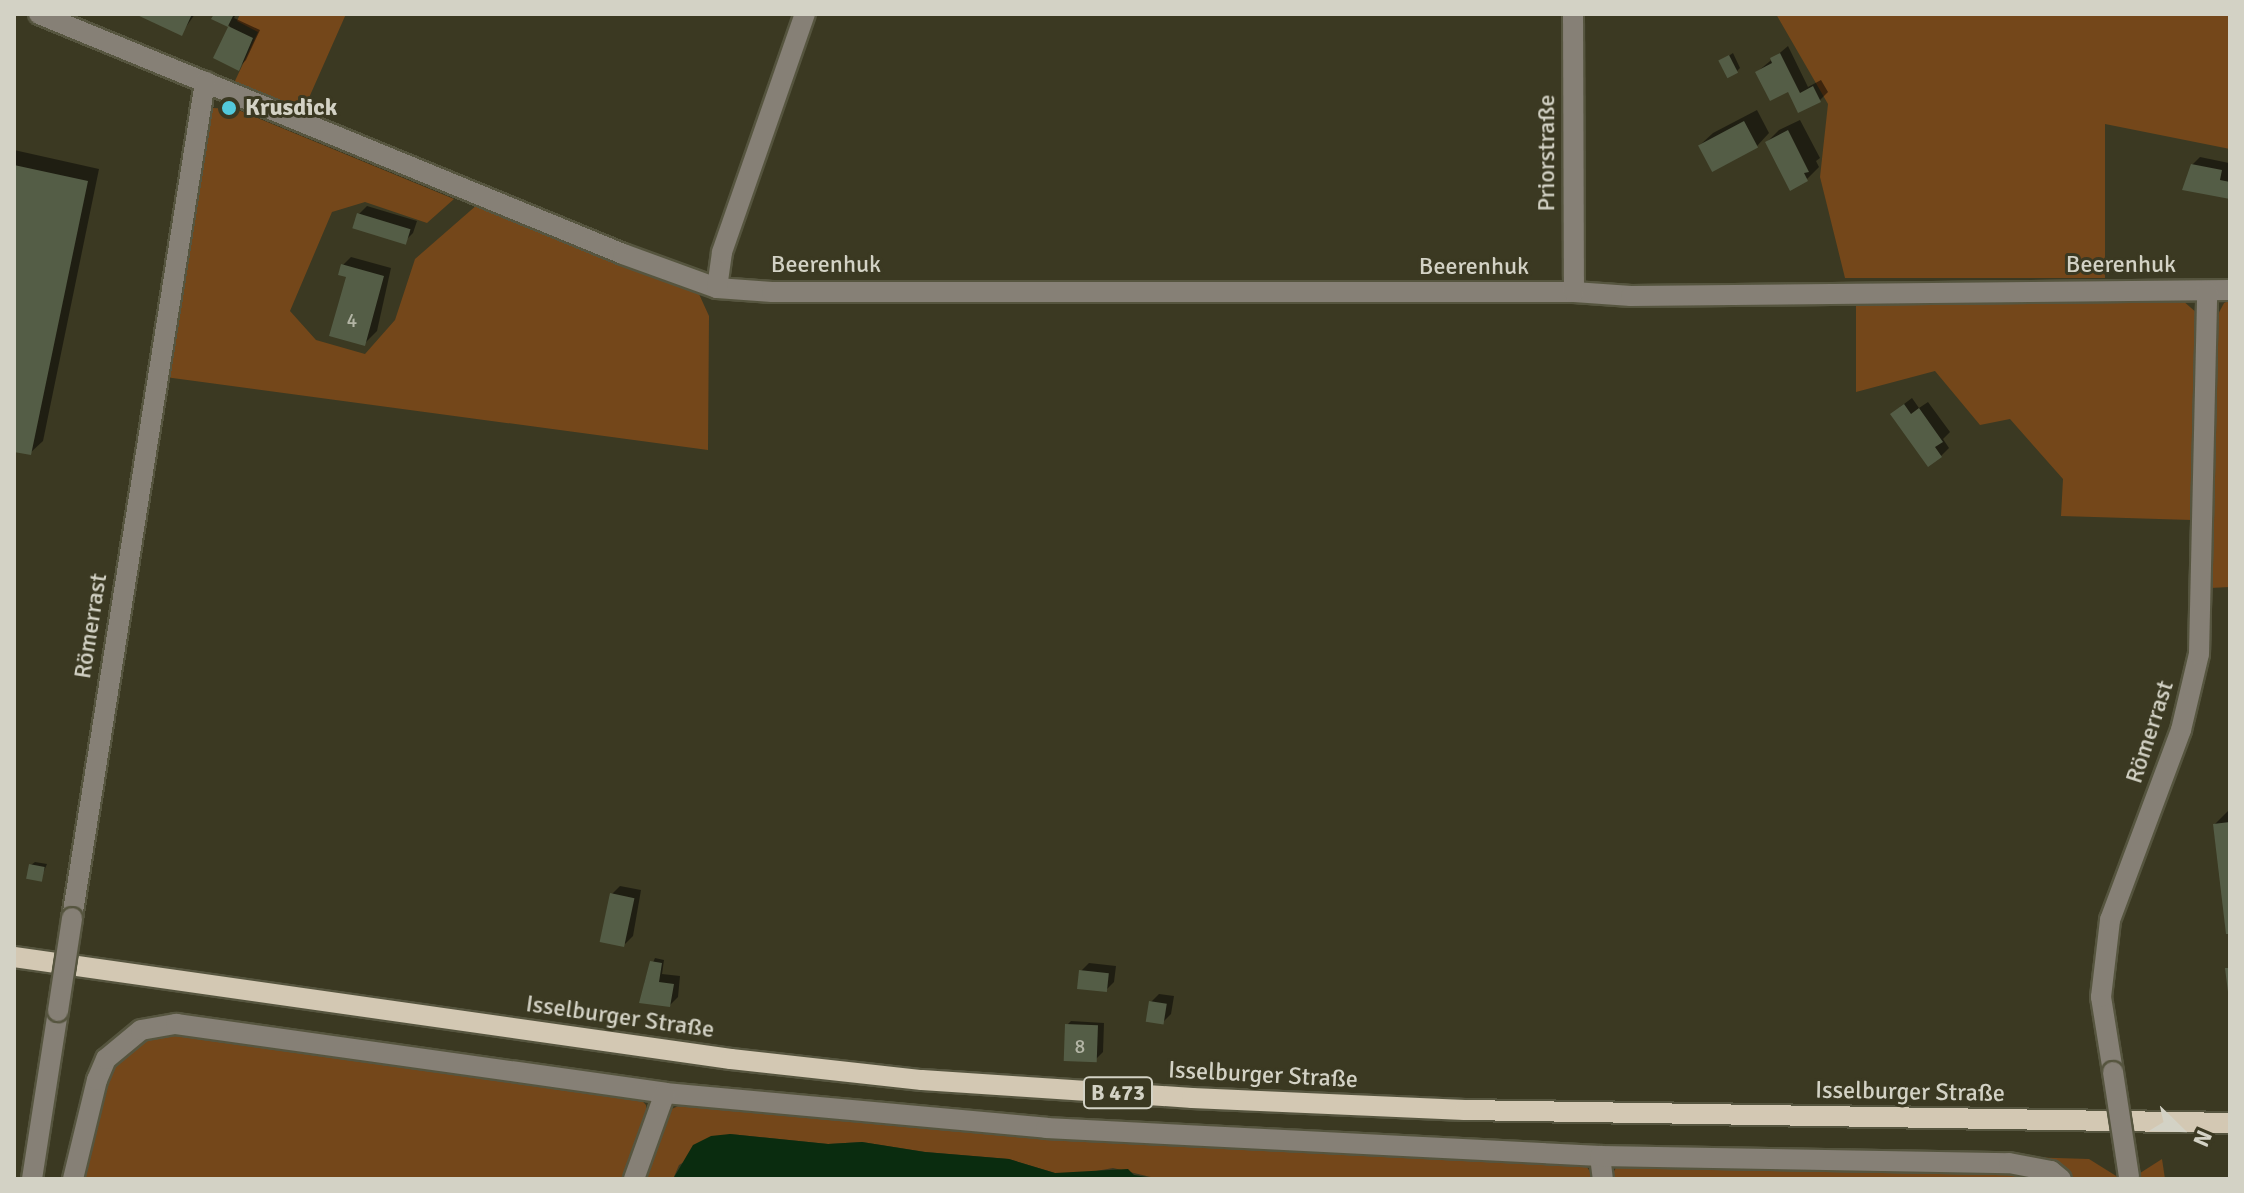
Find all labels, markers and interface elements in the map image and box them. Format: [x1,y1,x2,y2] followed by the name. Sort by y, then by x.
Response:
[245,94,337,122] place label: Krusdick
[1533,94,1561,212] street label: Priorstraße
[220,99,238,117] marker: Krusdick
[771,251,881,279] street label: Beerenhuk
[2066,251,2176,279] street label: Beerenhuk
[1419,253,1529,281] street label: Beerenhuk
[347,308,357,332] house number: 4
[68,571,114,681] street label: Römerrast
[2120,677,2180,787] street label: Römerrast
[524,990,716,1044] street label: Isselburger Straße
[1075,1034,1085,1058] house number: 8
[1167,1056,1359,1094] street label: Isselburger Straße
[1082,1075,1154,1111] road number: B 473
[1815,1076,2005,1108] street label: Isselburger Straße
[2140,1089,2220,1169] north arrow
[2187,1126,2218,1151] text: N

